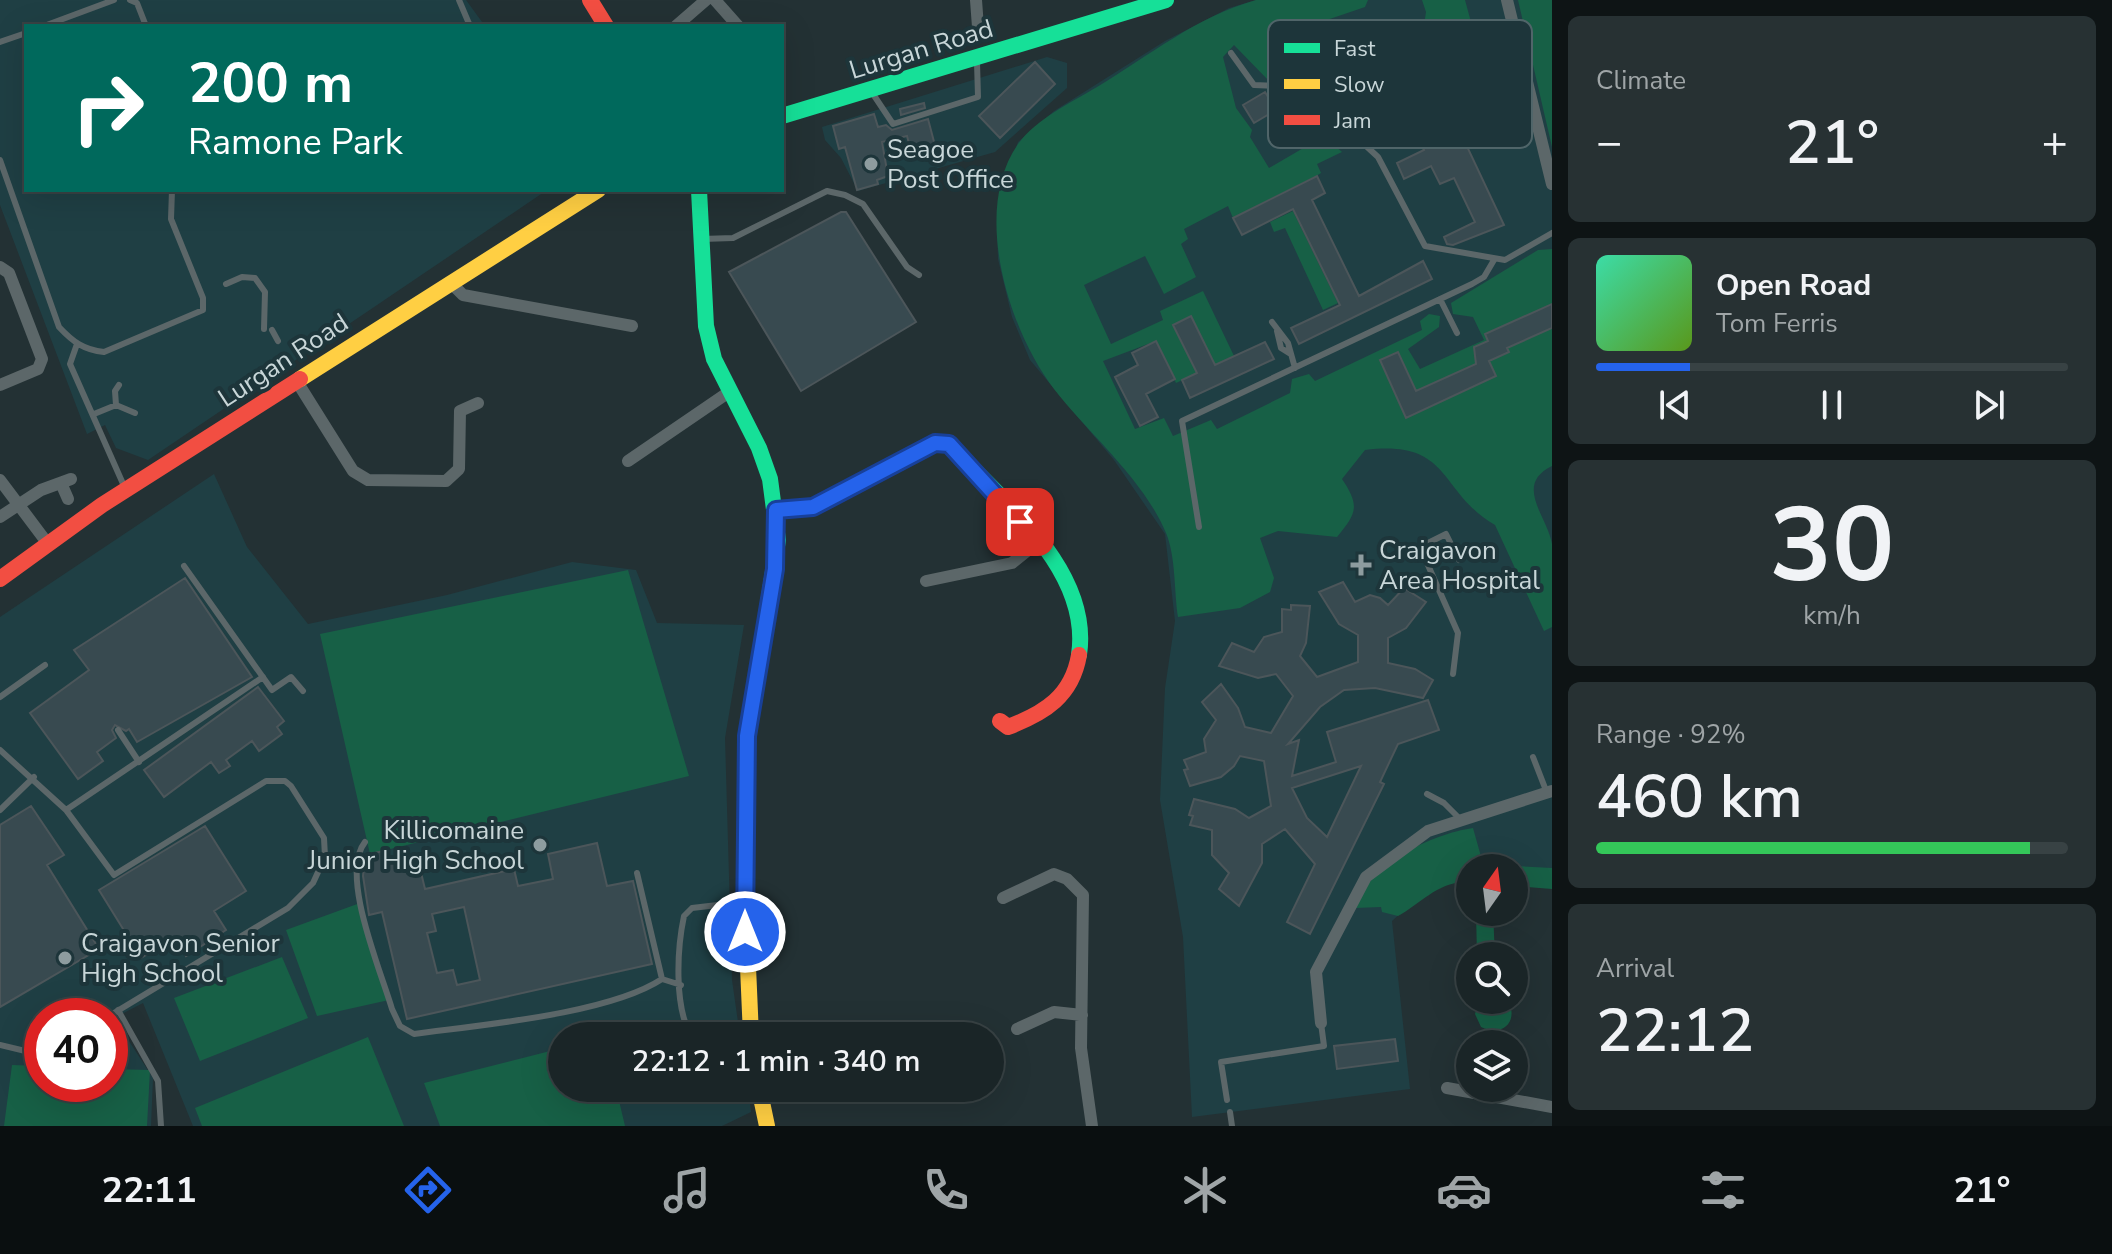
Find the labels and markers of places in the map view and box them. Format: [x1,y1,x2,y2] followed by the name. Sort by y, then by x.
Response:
[887,132,1014,197] place label: Seagoe Post Office
[862,155,880,173] marker: Seagoe Post Office
[986,488,1054,556] pin
[1379,533,1540,598] place label: Craigavon Area Hospital
[1350,554,1372,576] marker: Craigavon Area Hospital
[307,813,524,878] place label: Killicomaine Junior High School
[531,836,549,854] marker: Killicomaine Junior High School
[81,926,281,991] place label: Craigavon Senior High School
[56,949,74,967] marker: Craigavon Senior High School

